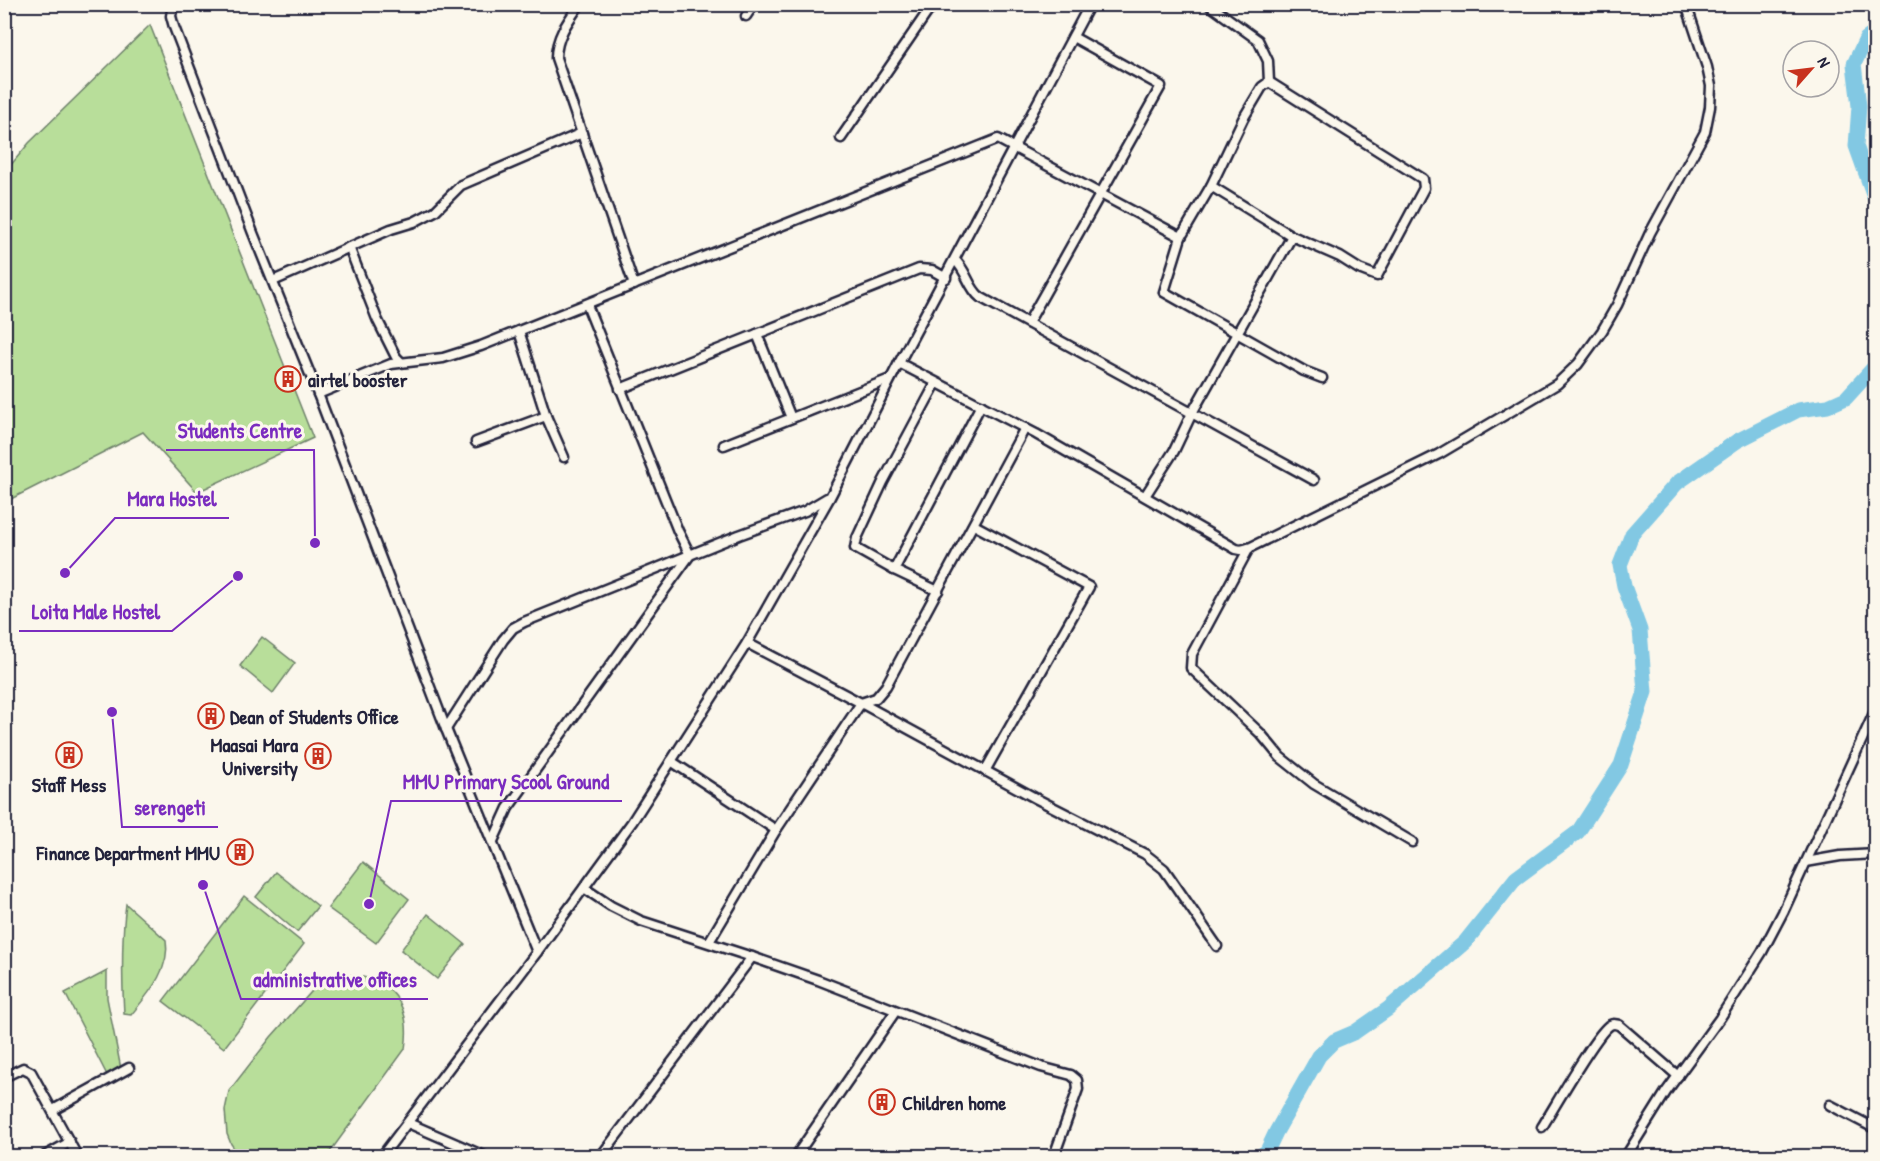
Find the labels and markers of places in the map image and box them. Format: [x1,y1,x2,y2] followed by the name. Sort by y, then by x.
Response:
[273,364,303,394] building icon: airtel booster
[308,366,408,393] place label: airtel booster
[166,411,314,450] callout: Students Centre
[115,479,229,518] callout: Mara Hostel
[19,592,172,631] callout: Loita Male Hostel
[196,701,226,731] building icon: Dean of Students Office
[230,703,399,730] place label: Dean of Students Office
[211,731,299,782] place label: Maasai Mara University
[54,740,84,770] building icon: Staff Mess
[303,741,333,771] building icon: Maasai Mara University
[391,762,622,801] callout: MMU Primary Scool Ground
[32,771,106,798] place label: Staff Mess
[122,788,218,827] callout: serengeti
[225,837,255,867] building icon: Finance Department MMU
[35,839,220,867] place label: Finance Department MMU
[241,960,428,999] callout: administrative offices
[867,1087,897,1117] building icon: Children home
[902,1089,1006,1116] place label: Children home

